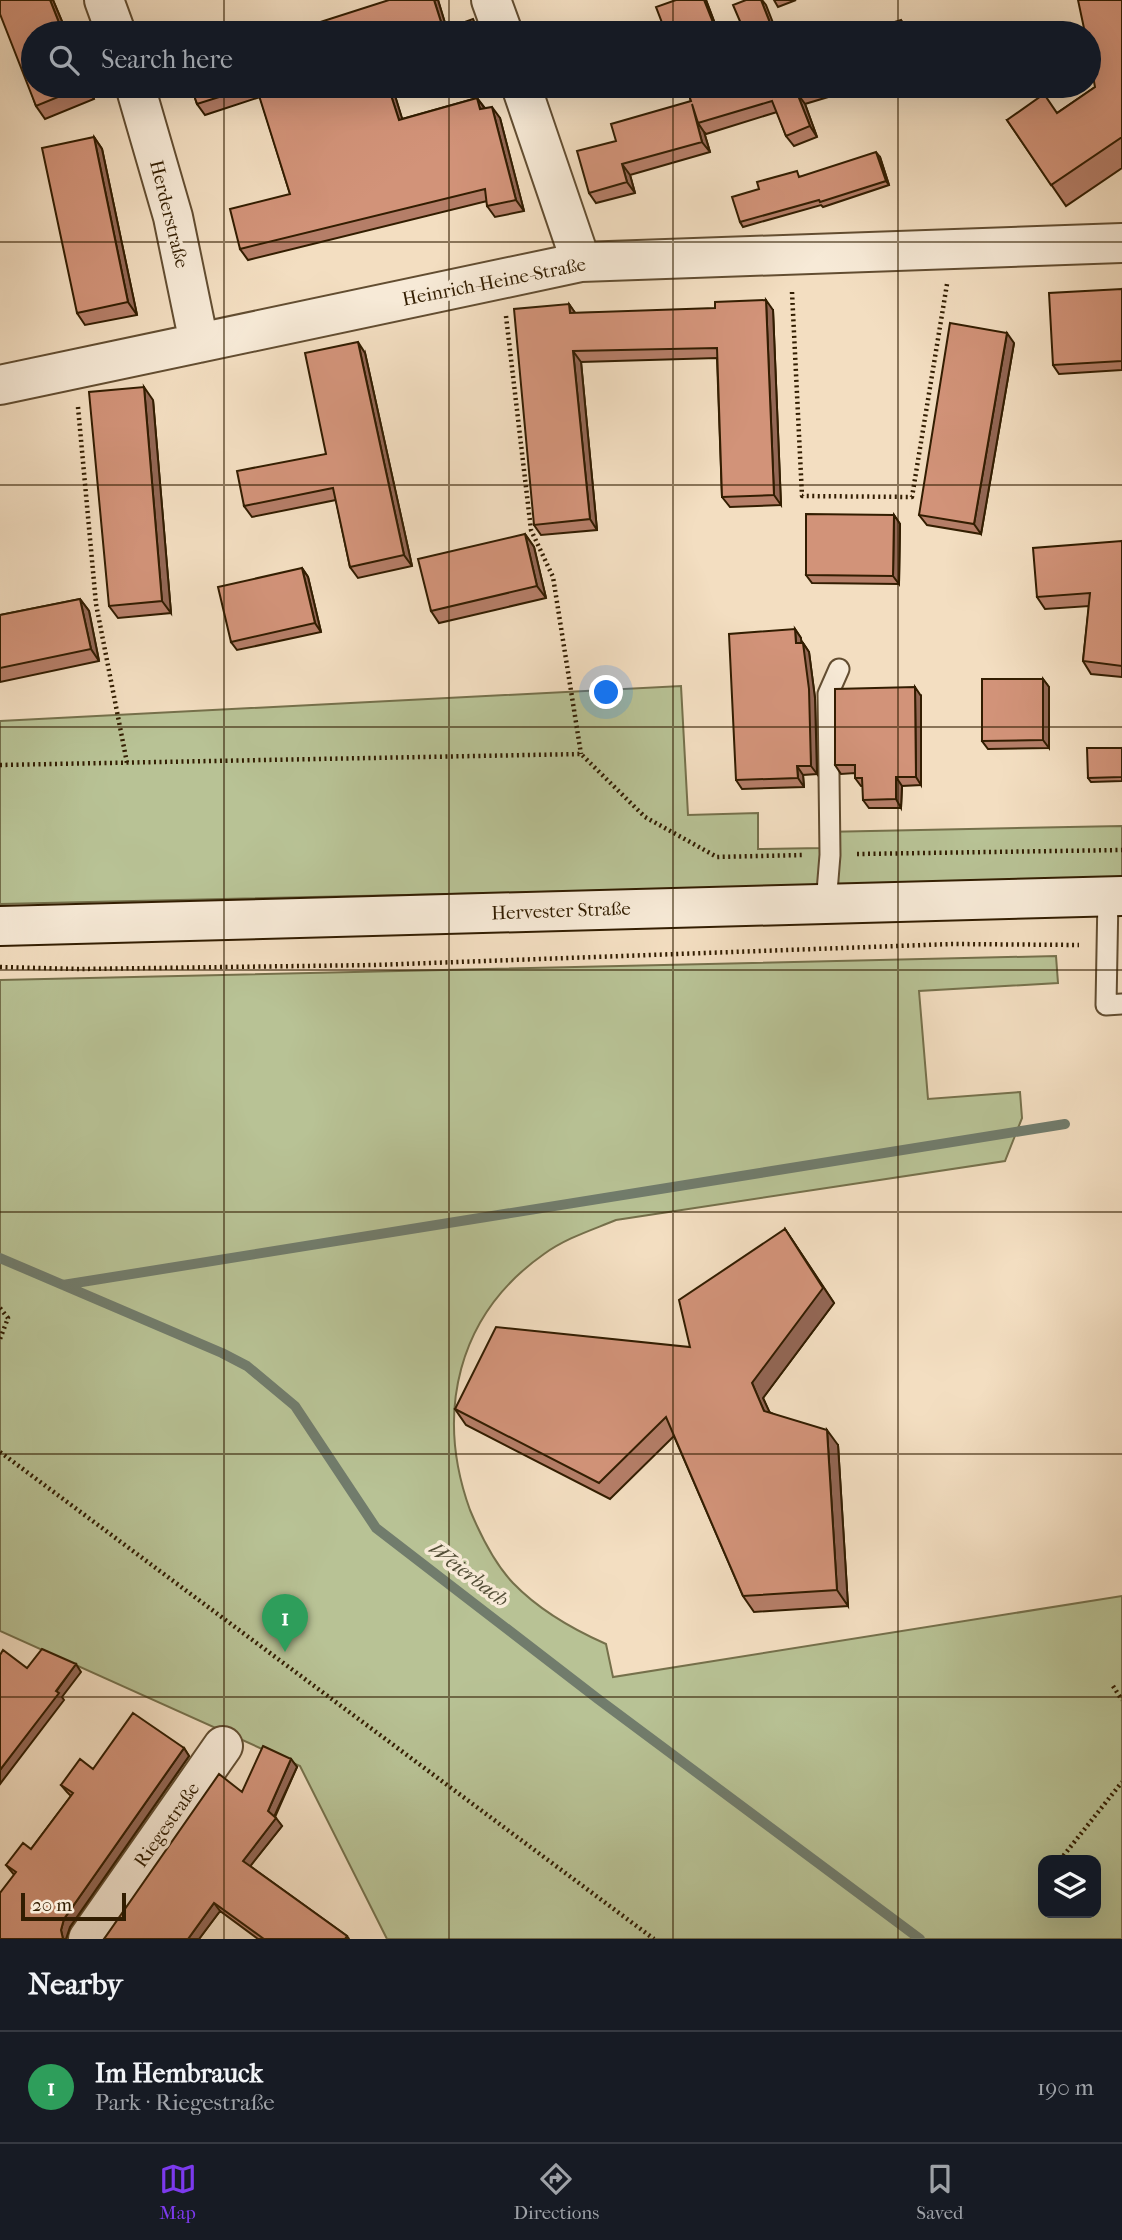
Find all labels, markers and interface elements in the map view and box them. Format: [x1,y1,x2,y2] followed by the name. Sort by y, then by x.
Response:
[21,21,1101,98] search box
[45,41,83,79] icon: search
[101,44,233,75] text: Search here
[145,158,193,270] street label: Herderstraße
[400,253,588,311] street label: Heinrich-Heine-Straße
[589,675,623,709] your location
[491,898,631,924] street label: Hervester Straße
[425,1536,514,1612] water label: Weierbach
[262,1594,308,1652] pin: 1
[130,1778,204,1872] street label: Riegestraße
[1038,1855,1101,1918] map controls
[1038,1855,1101,1918] button: layers
[21,1890,126,1922] scale bar
[32,1894,72,1916] text: 20 m
[28,1967,123,2002] text: Nearby
[95,2058,263,2089] text: Im Hembrauck
[47,2074,55,2101] text: 1
[1037,2074,1094,2101] text: 190 m
[95,2089,275,2116] text: Park · Riegestraße
[159,2160,197,2224] tab: Map
[514,2160,599,2224] tab: Directions
[916,2160,963,2224] tab: Saved

